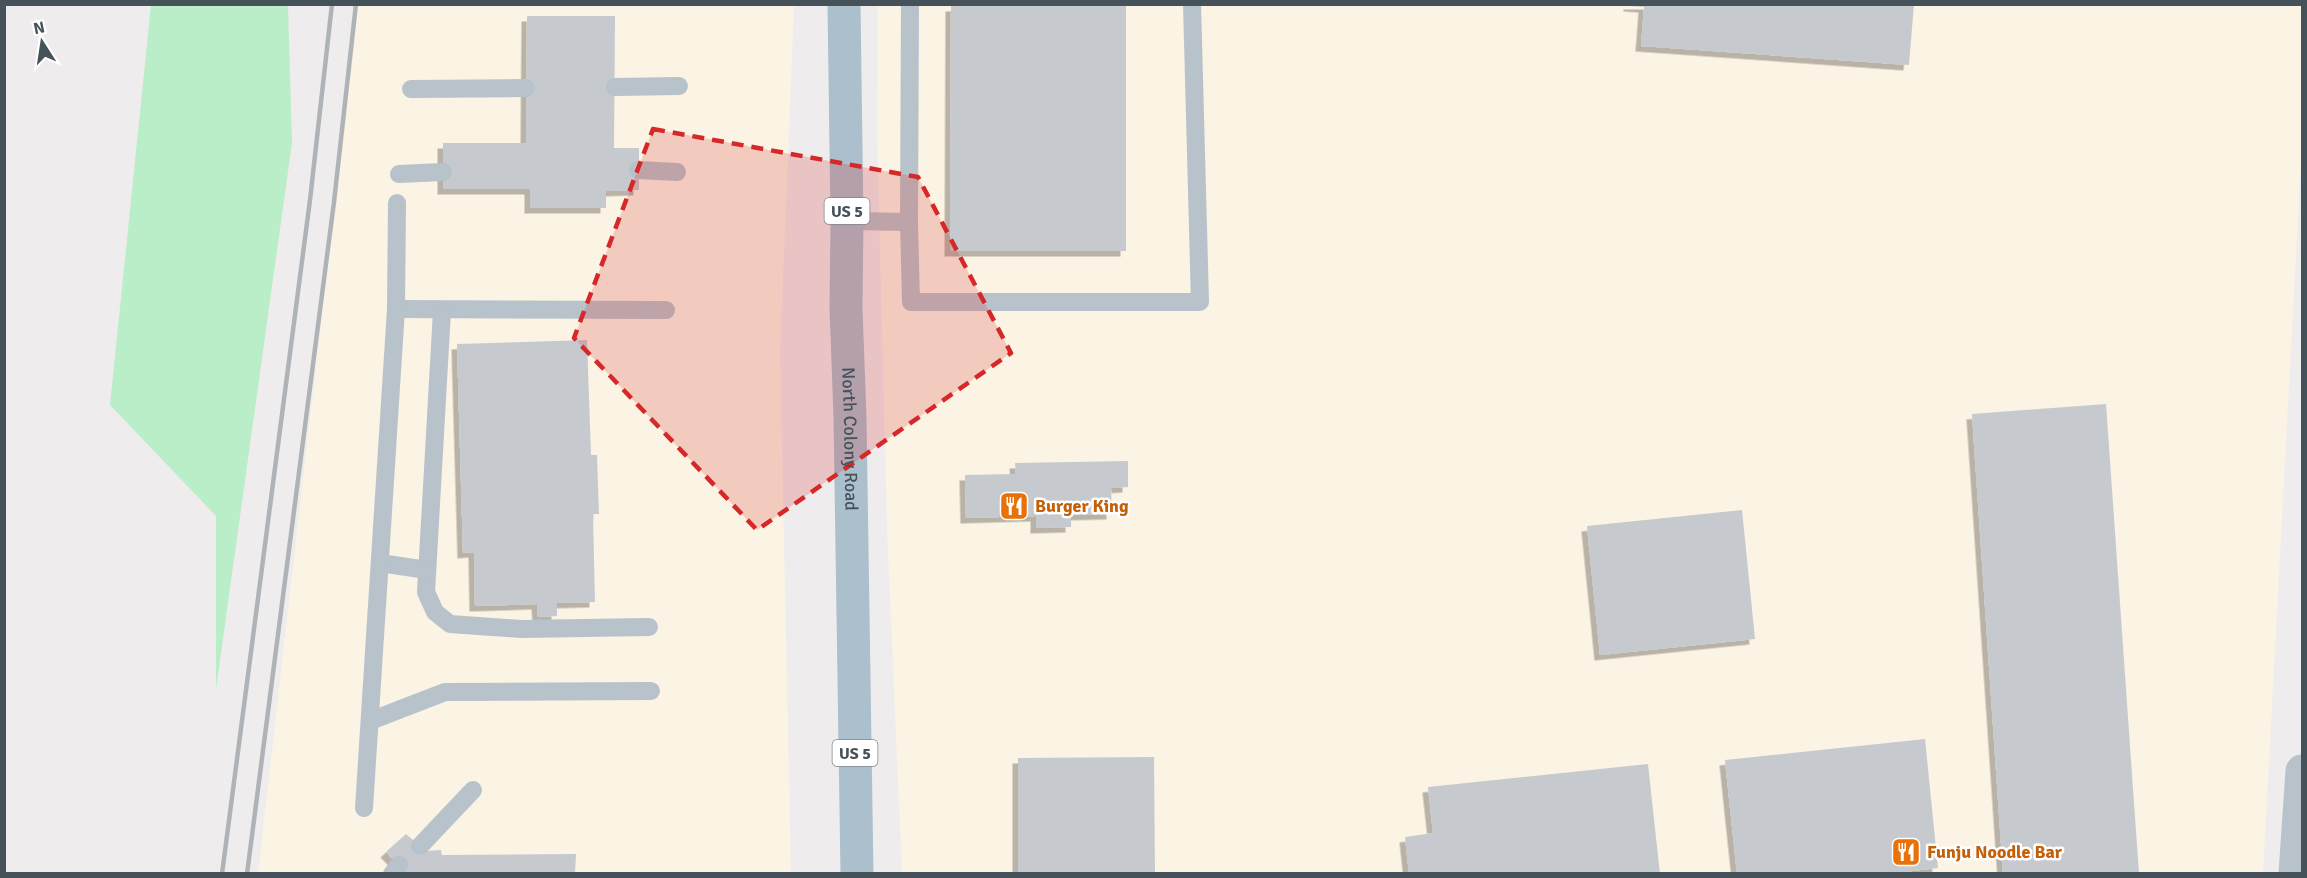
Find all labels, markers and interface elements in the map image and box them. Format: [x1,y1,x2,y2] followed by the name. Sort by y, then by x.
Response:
[12,12,72,72] north arrow
[32,17,47,39] text: N
[824,198,870,224] road number: US 5
[837,367,862,511] street label: North Colony Road
[998,490,1030,522] restaurant icon: Burger King
[1035,495,1129,517] place label: Burger King
[832,740,878,766] road number: US 5
[1890,836,1922,868] restaurant icon: Funju Noodle Bar
[1927,841,2063,863] place label: Funju Noodle Bar

